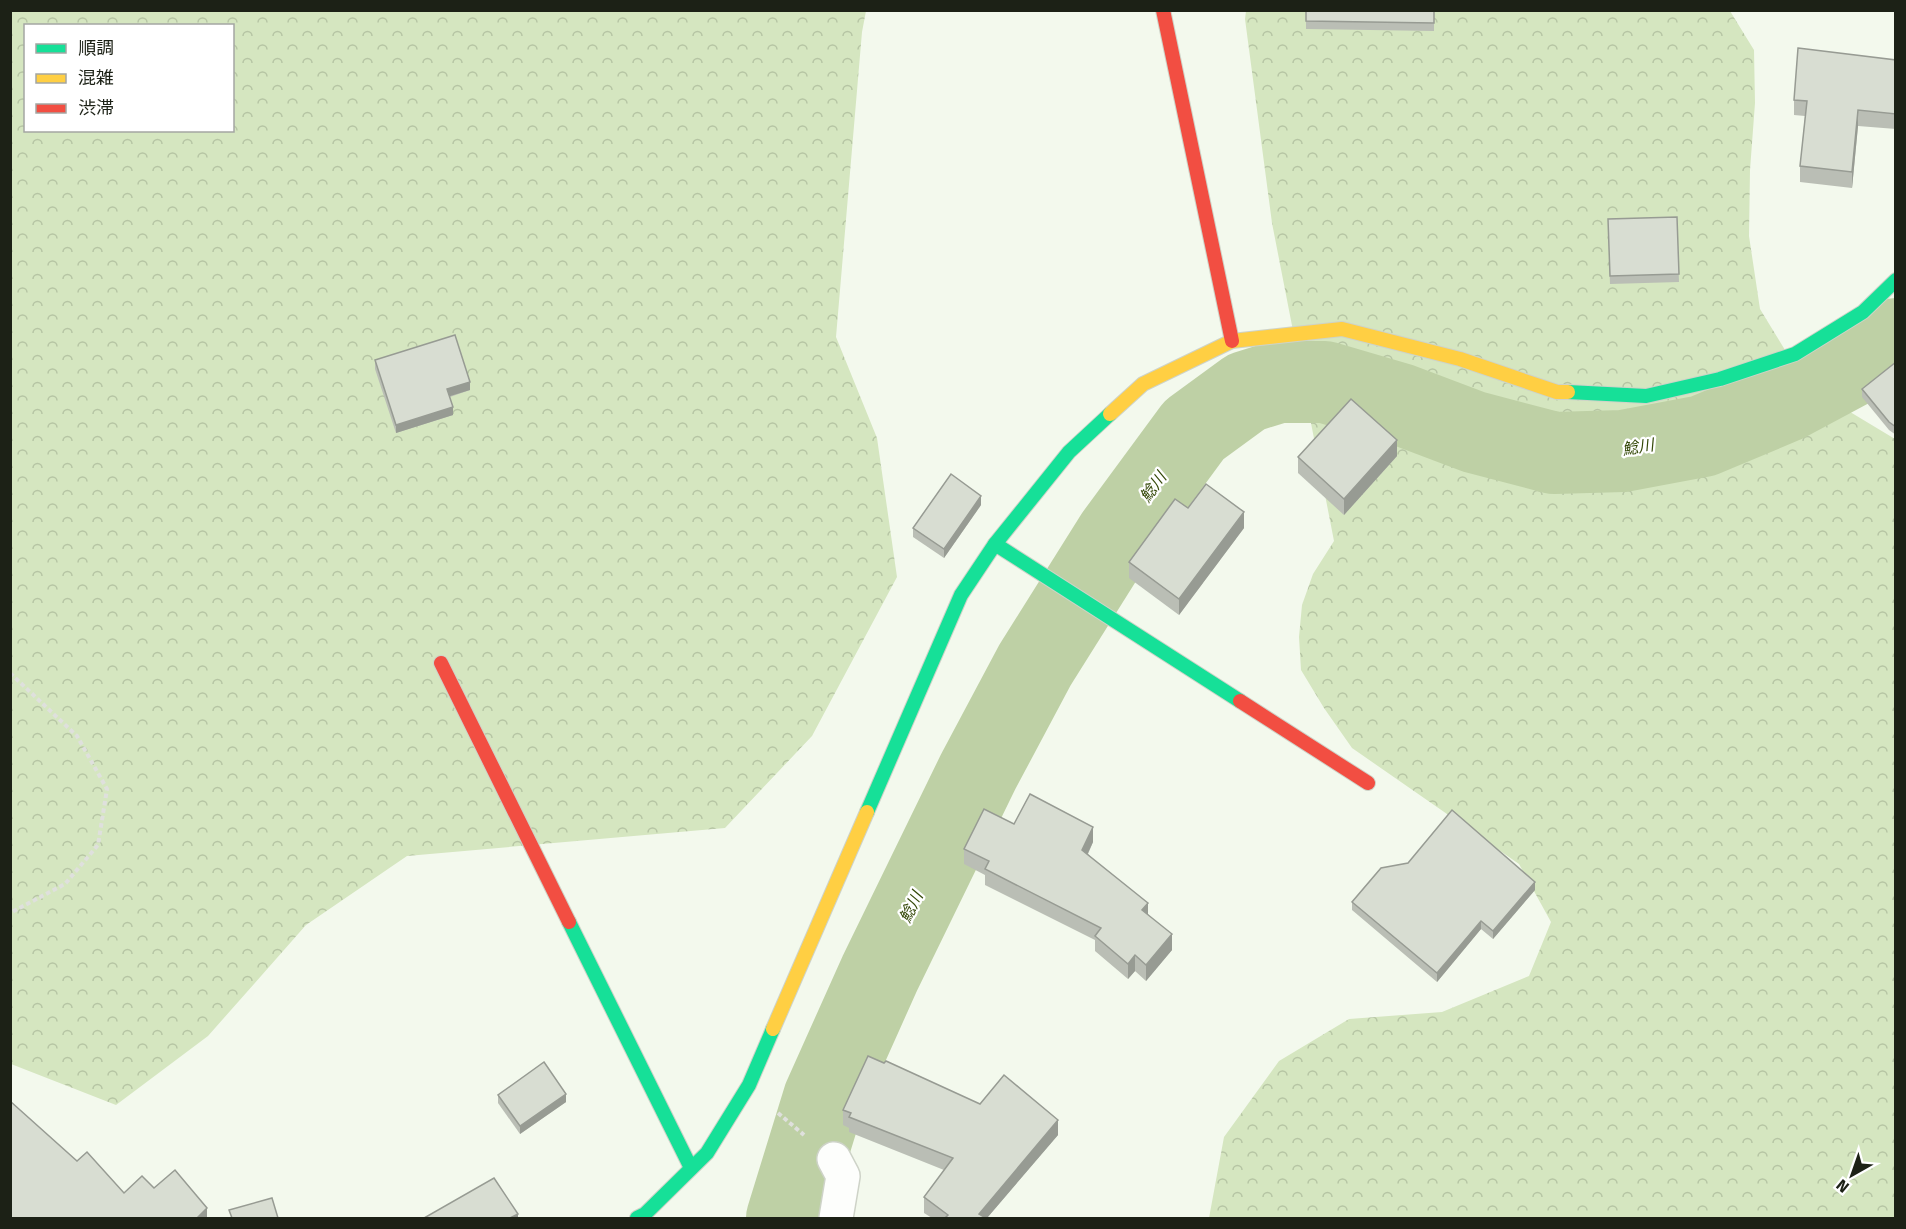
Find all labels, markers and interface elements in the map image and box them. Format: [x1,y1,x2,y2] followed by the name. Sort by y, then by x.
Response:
[24,24,234,132] legend
[78,37,114,59] text: 順調
[78,67,114,89] text: 混雑
[78,97,114,119] text: 渋滞
[1621,435,1657,459] water label: 鯰川
[1136,467,1171,506] water label: 鯰川
[895,887,927,926] water label: 鯰川
[1822,1145,1882,1205] north arrow
[1833,1175,1853,1197] text: N

